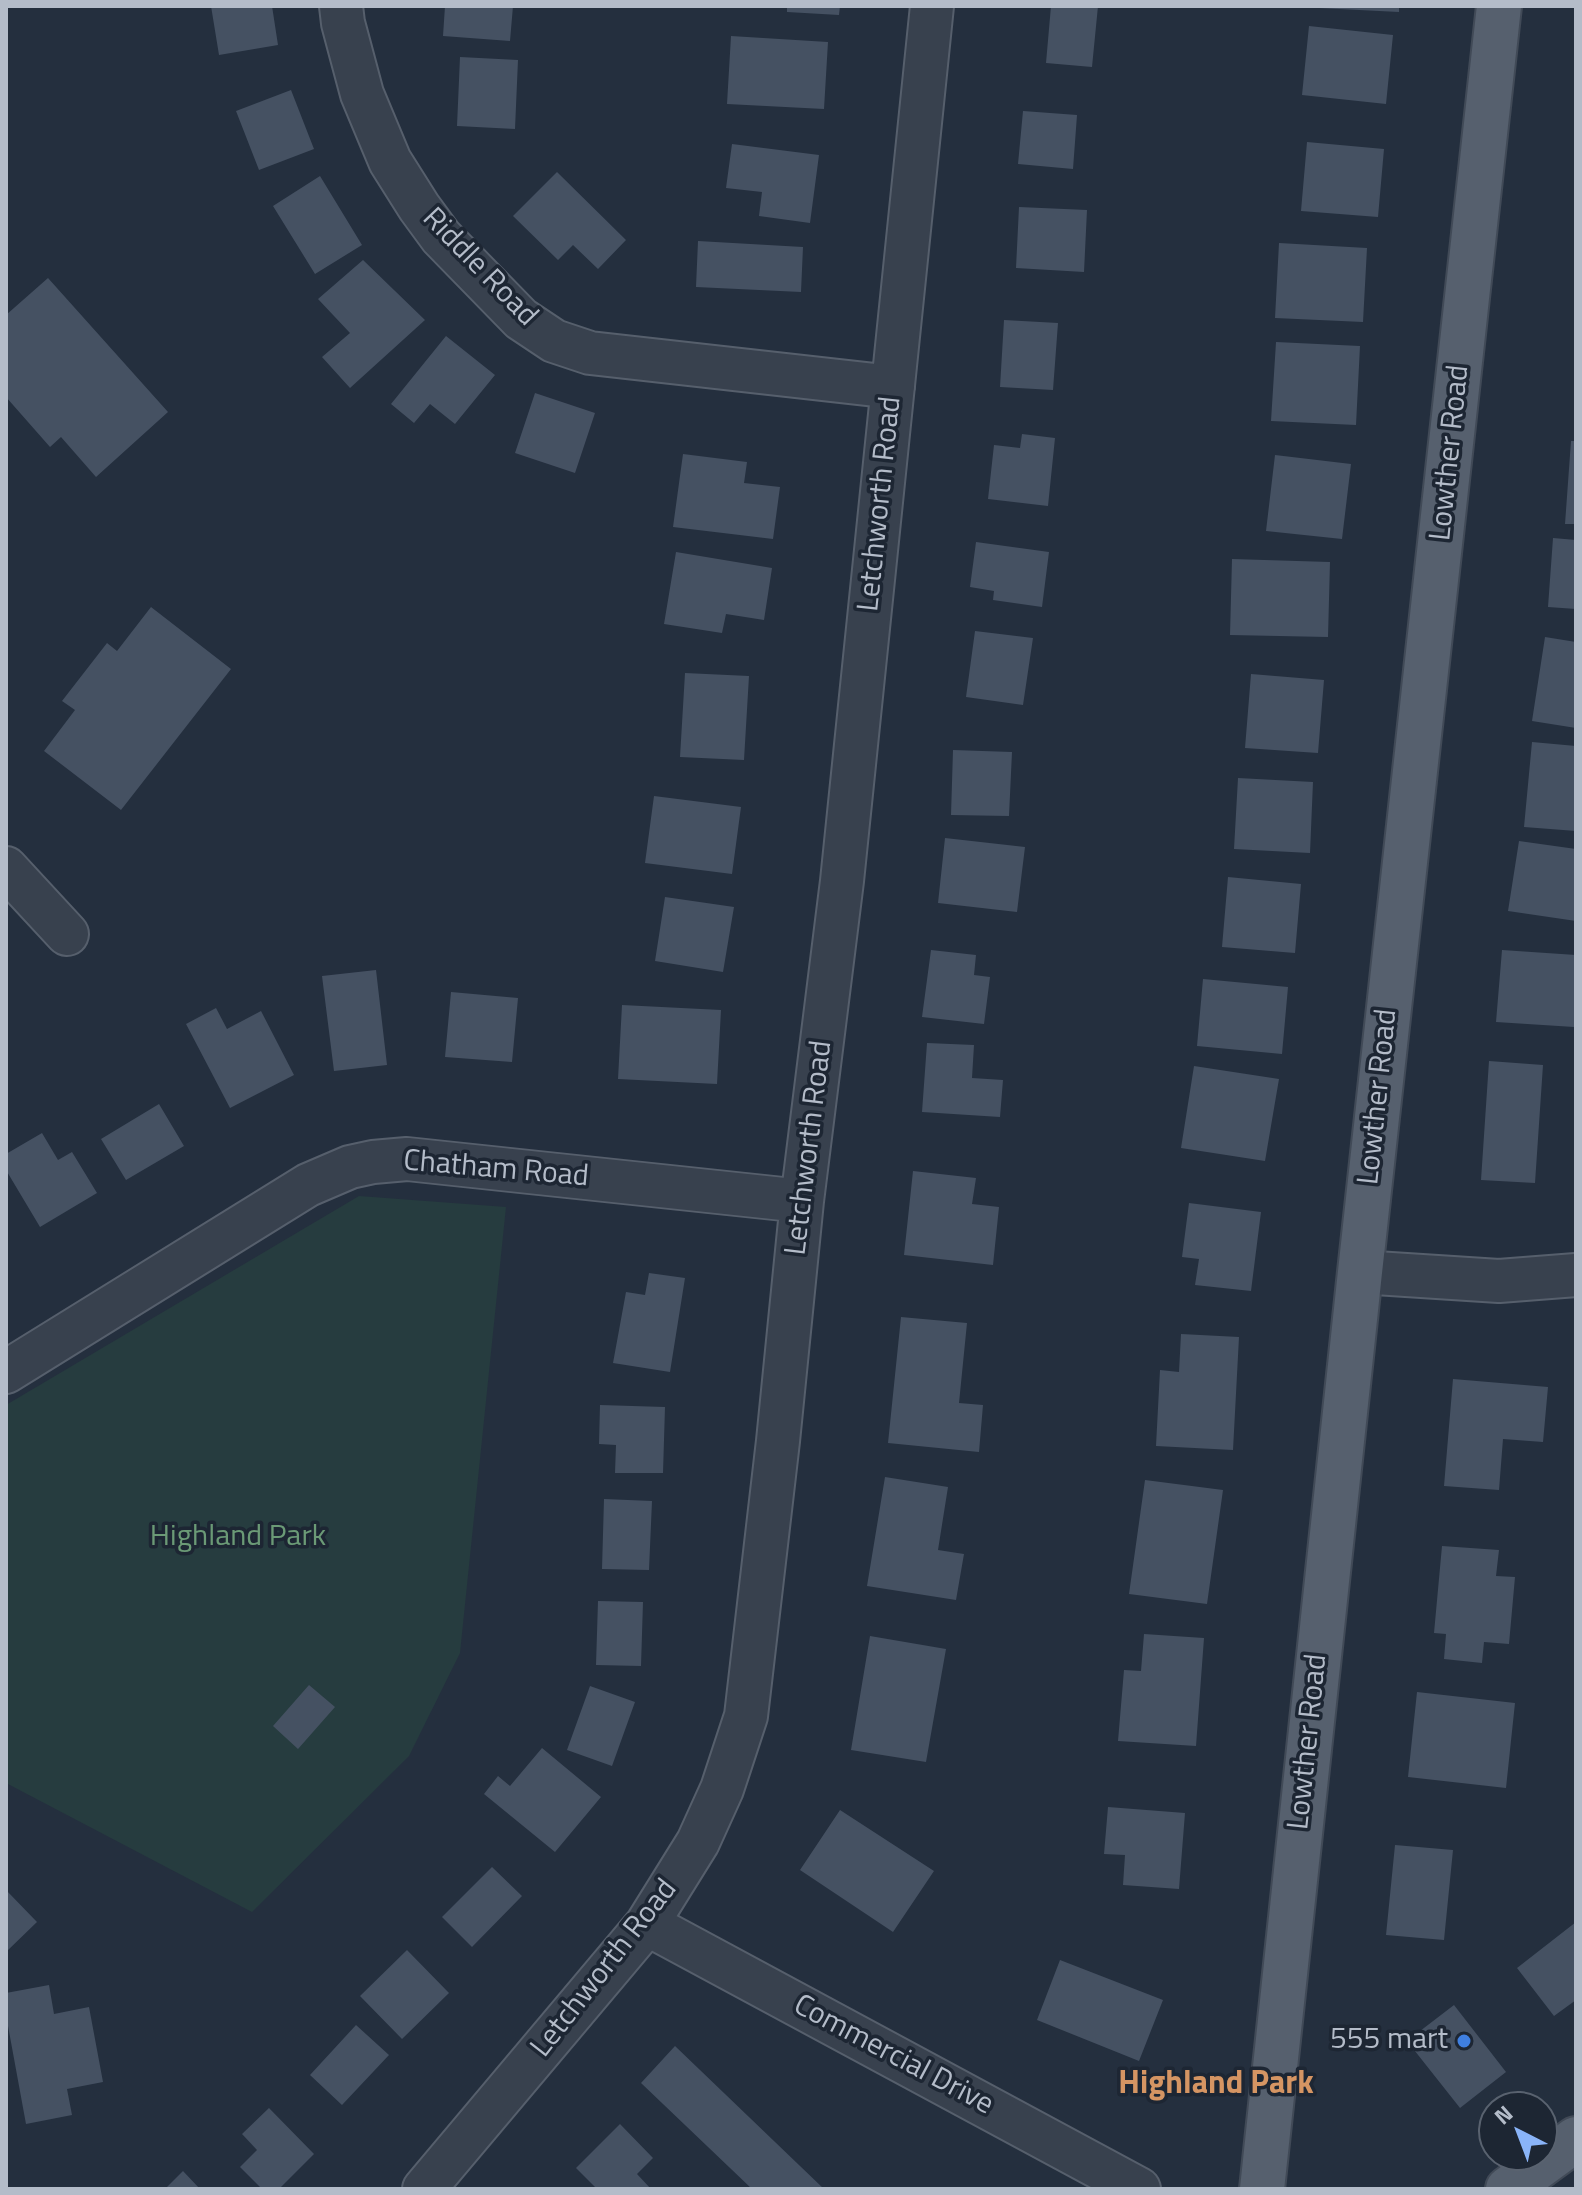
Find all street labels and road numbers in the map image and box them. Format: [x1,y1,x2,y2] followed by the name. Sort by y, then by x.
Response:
[414,201,544,335] street label: Riddle Road
[1424,363,1478,543] street label: Lowther Road
[852,395,910,613] street label: Letchworth Road
[1352,1007,1406,1187] street label: Lowther Road
[779,1039,841,1257] street label: Letchworth Road
[402,1144,590,1196] street label: Chatham Road
[1282,1652,1336,1832] street label: Lowther Road
[524,1873,686,2065] street label: Letchworth Road
[787,1988,999,2124] street label: Commercial Drive

